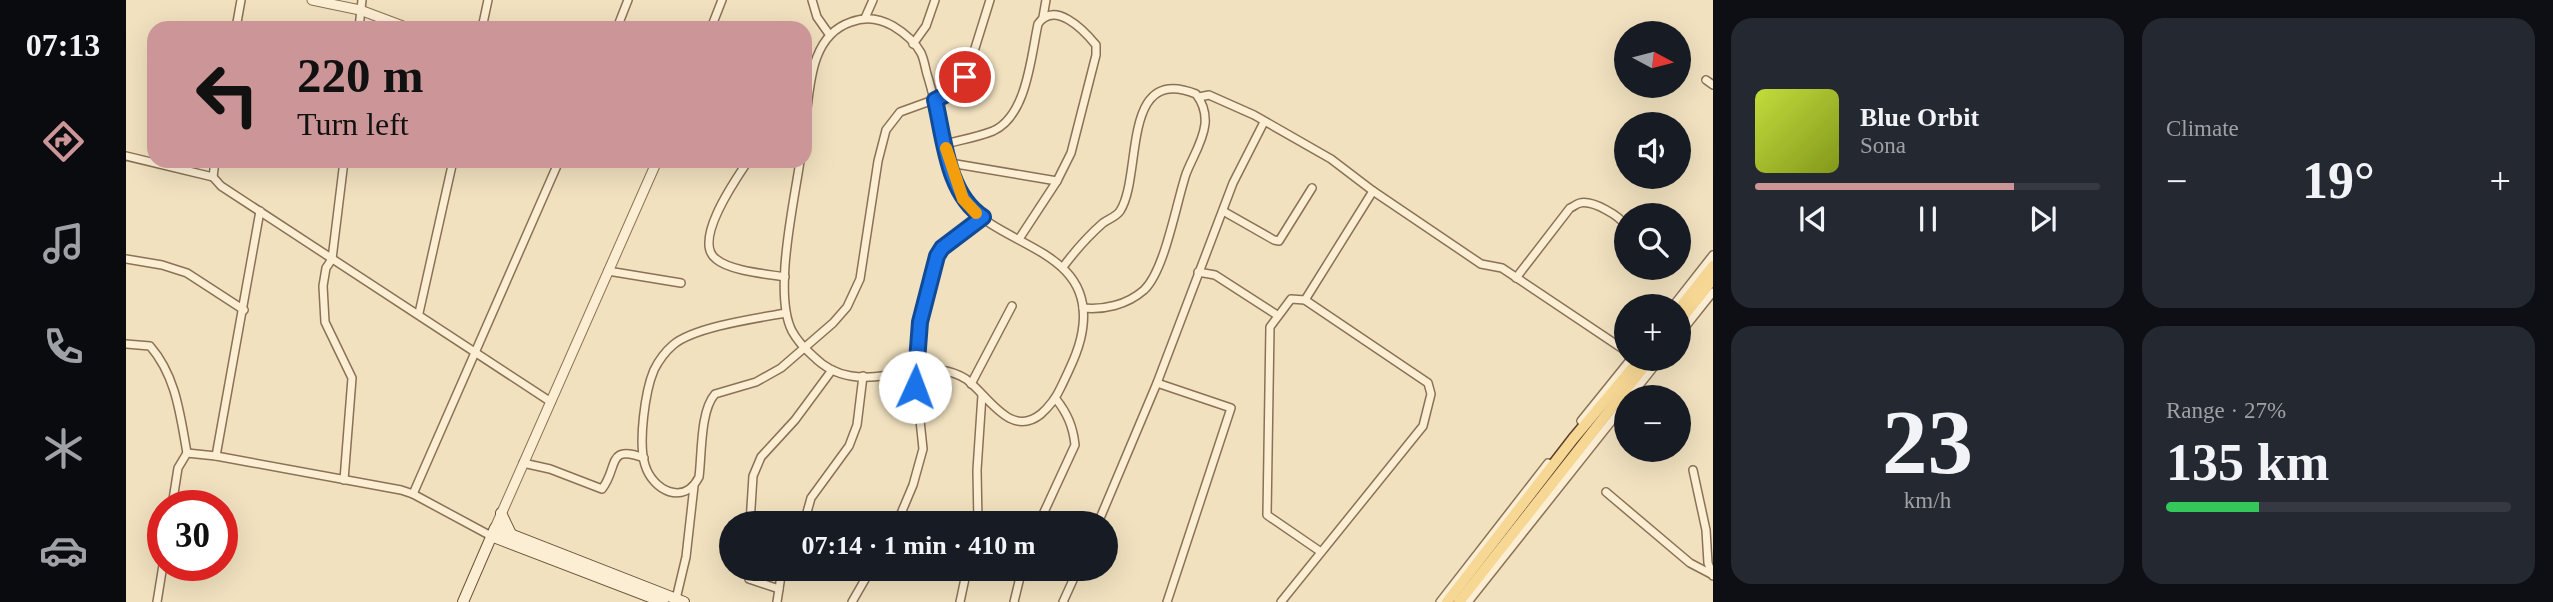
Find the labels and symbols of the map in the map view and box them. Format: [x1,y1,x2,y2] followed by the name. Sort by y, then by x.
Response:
[1614,21,1690,98] north arrow
[935,47,995,107] pin
[878,350,952,424] position arrow
[147,490,238,581] speed limit sign: 30

